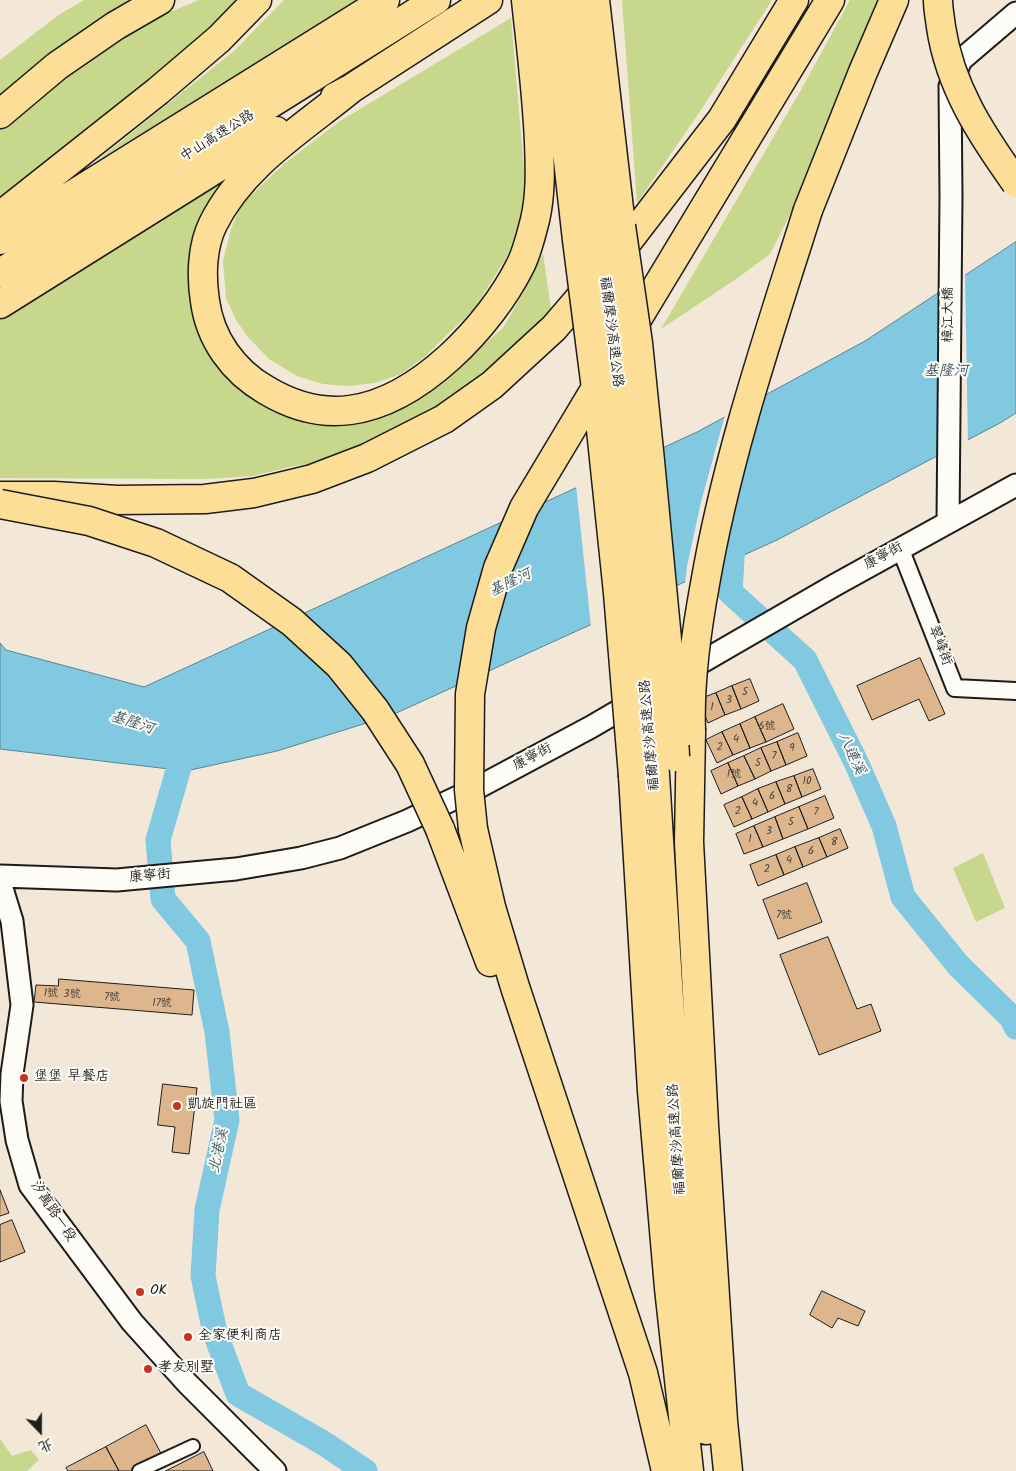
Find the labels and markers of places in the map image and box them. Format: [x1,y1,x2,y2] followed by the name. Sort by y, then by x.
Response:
[34,1070,110,1086] place label: 堡堡 早餐店
[18,1072,30,1084] marker: 堡堡 早餐店
[187,1098,257,1114] place label: 凱旋門社區
[171,1100,183,1112] marker: 凱旋門社區
[150,1284,167,1300] place label: OK
[134,1286,146,1298] marker: OK
[198,1329,282,1345] place label: 全家便利商店
[182,1331,194,1343] marker: 全家便利商店
[158,1361,214,1377] place label: 孝友別墅
[142,1363,154,1375] marker: 孝友別墅

